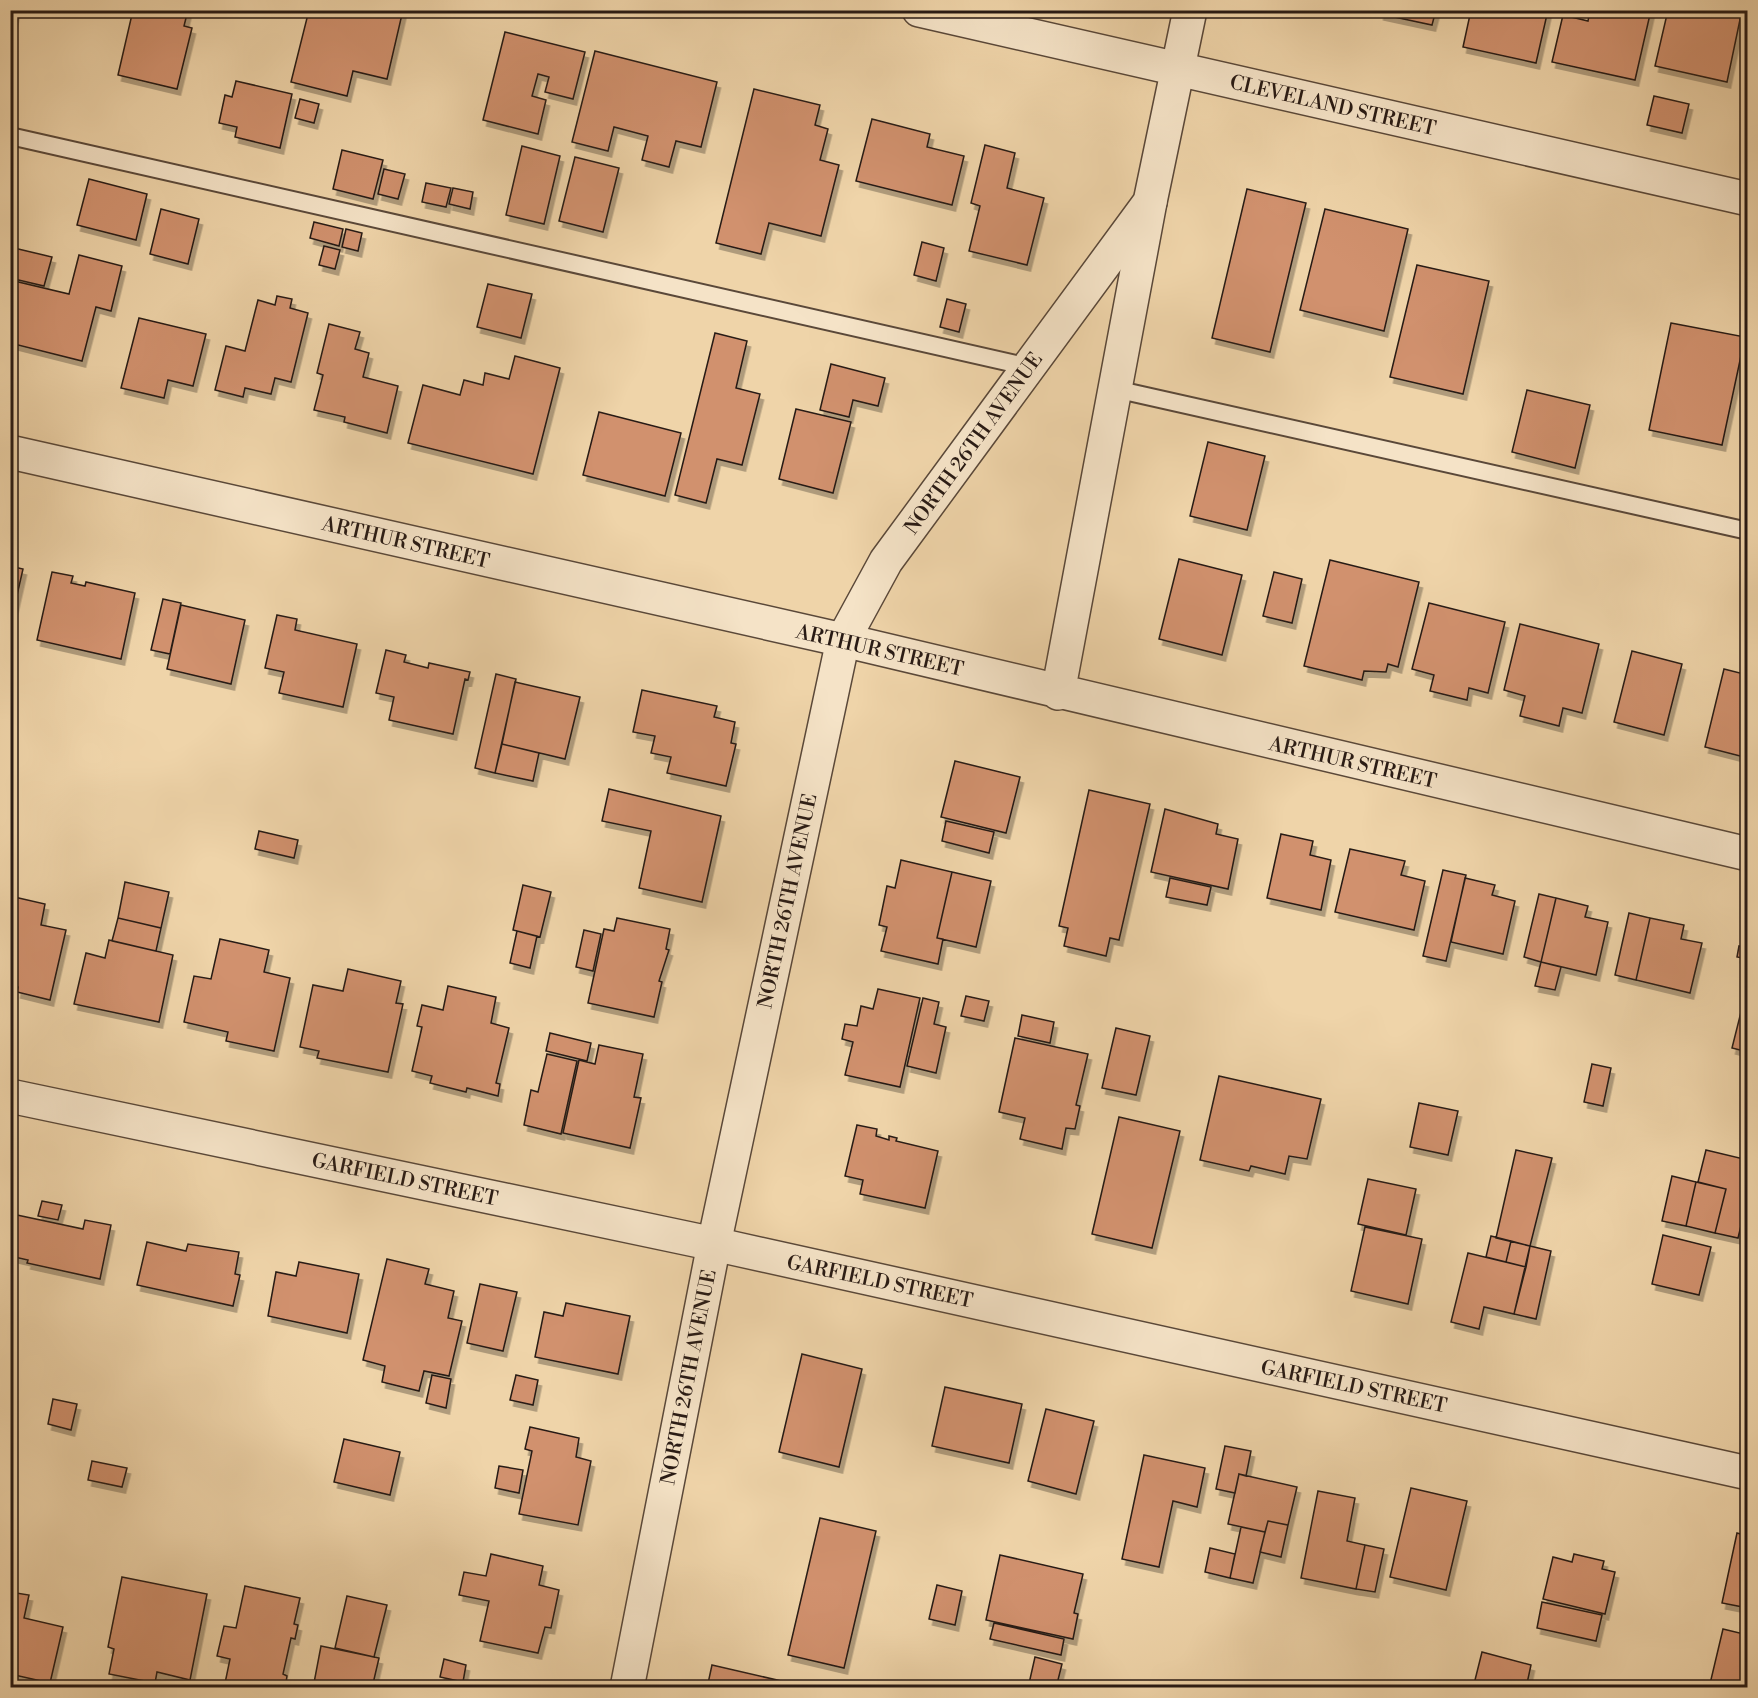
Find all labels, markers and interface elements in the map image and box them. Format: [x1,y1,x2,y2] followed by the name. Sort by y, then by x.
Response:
[1227,71,1438,142] street label: CLEVELAND STREET
[900,348,1049,540] street label: NORTH 26TH AVENUE
[319,512,492,575] street label: ARTHUR STREET
[793,620,966,683] street label: ARTHUR STREET
[1266,732,1439,795] street label: ARTHUR STREET
[753,792,823,1011] street label: NORTH 26TH AVENUE
[309,1149,500,1212] street label: GARFIELD STREET
[784,1251,975,1314] street label: GARFIELD STREET
[656,1267,723,1487] street label: NORTH 26TH AVENUE
[1258,1356,1449,1419] street label: GARFIELD STREET

